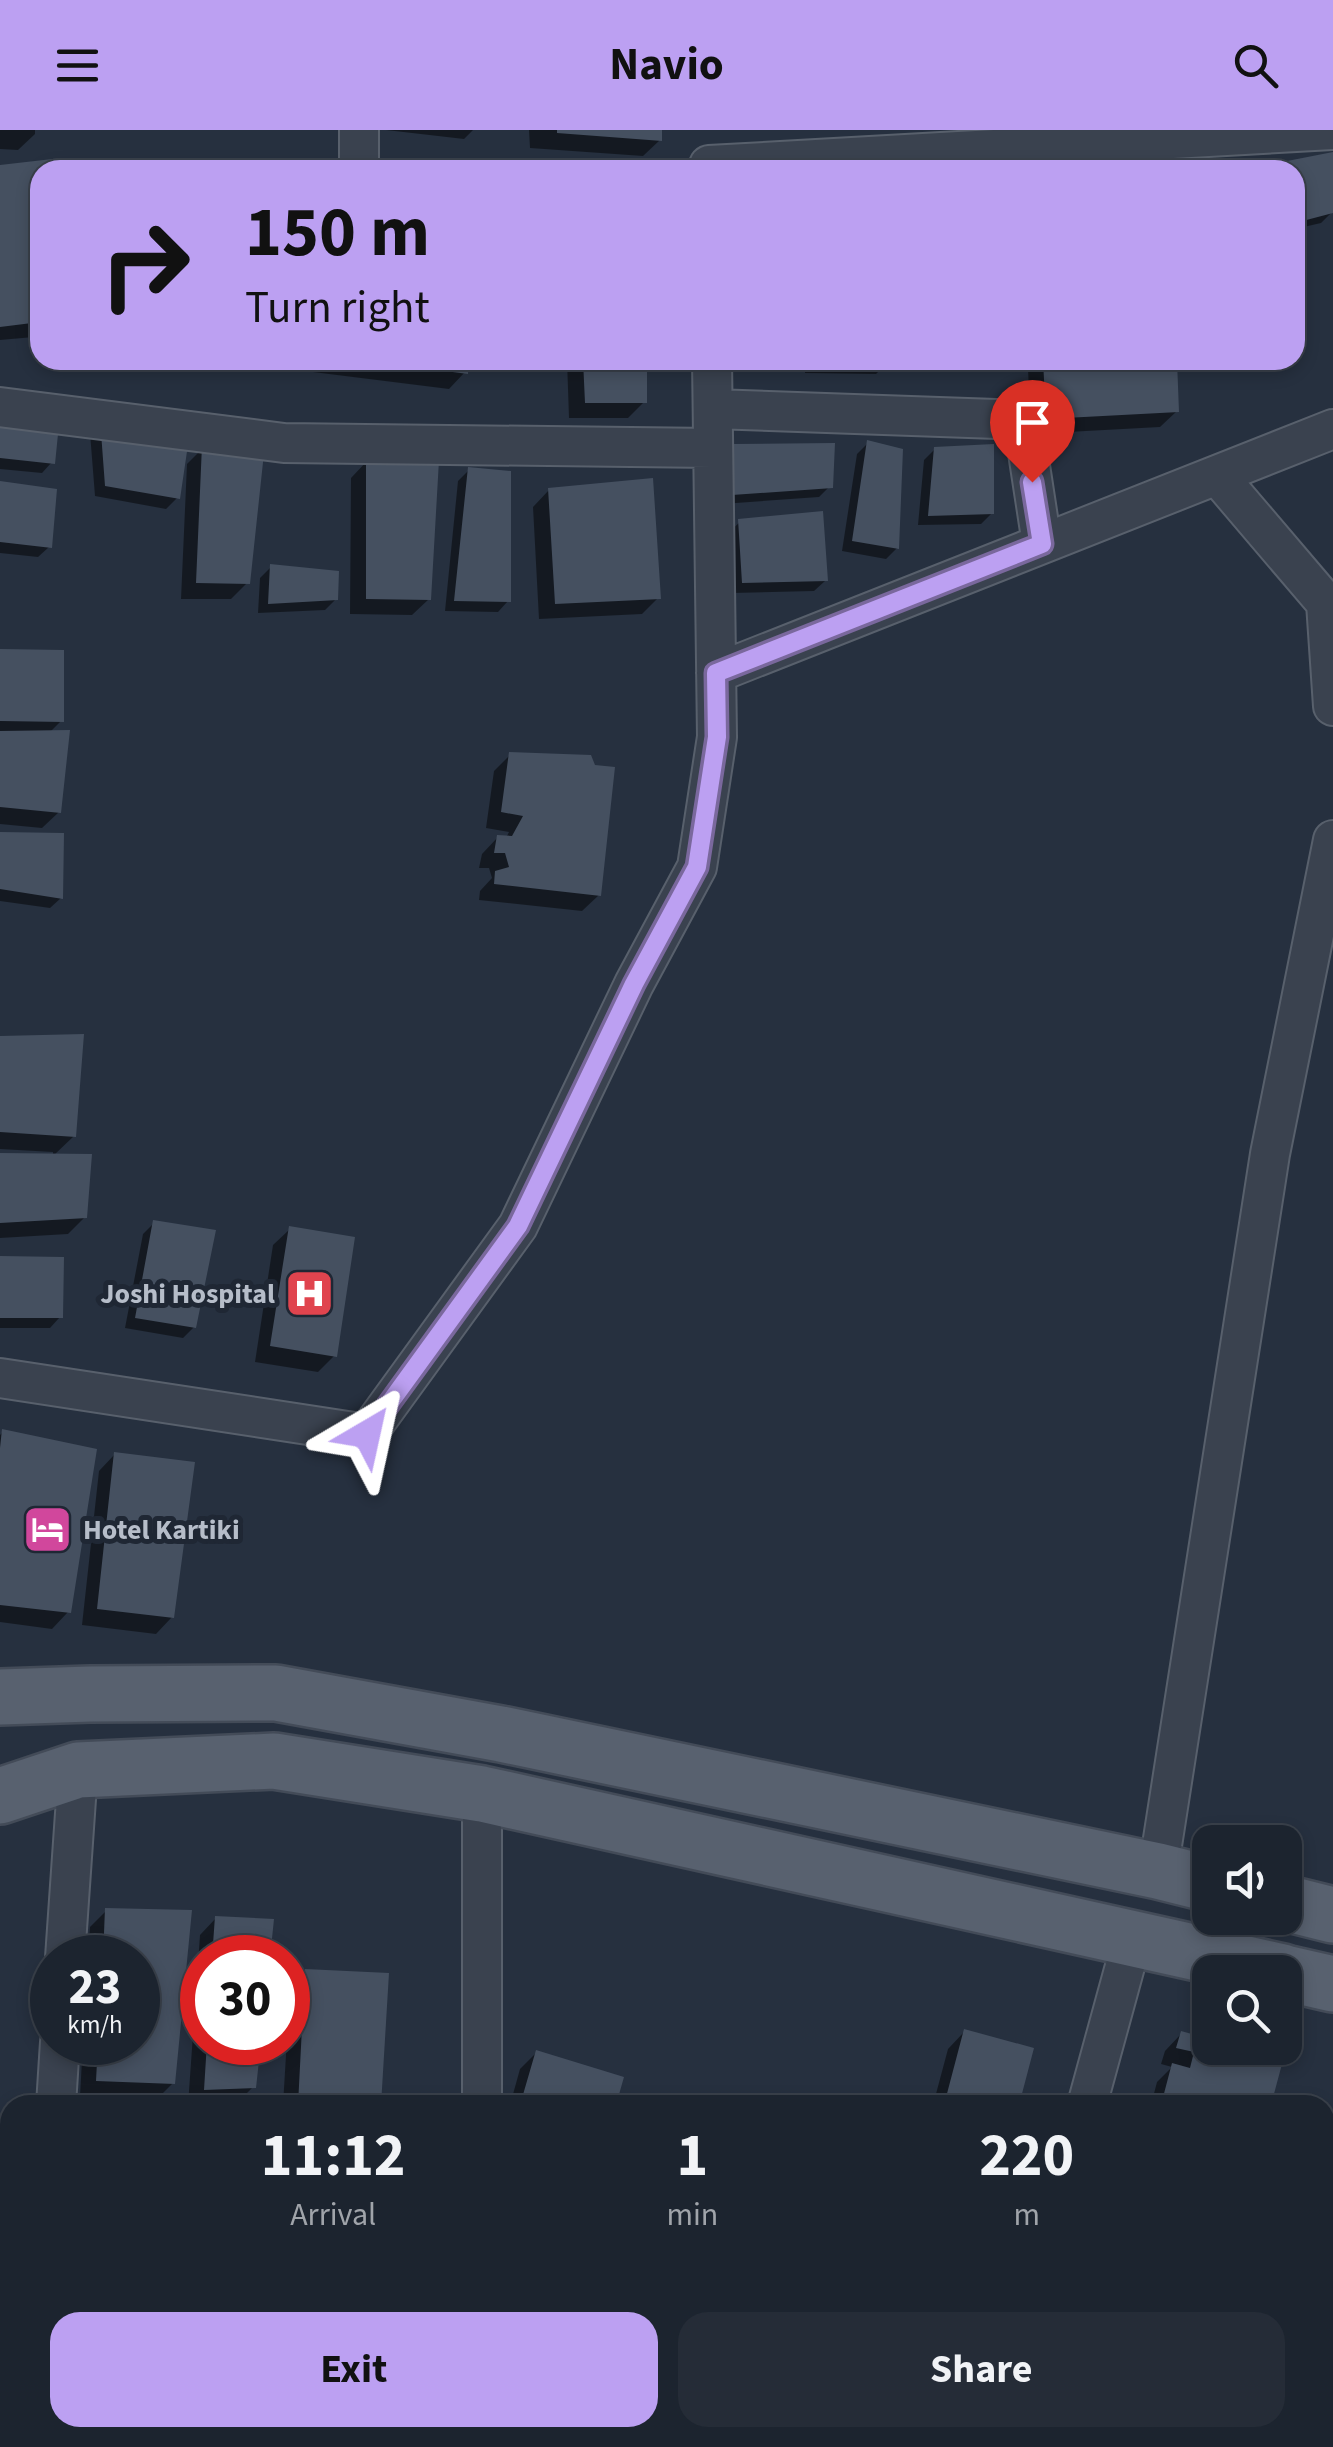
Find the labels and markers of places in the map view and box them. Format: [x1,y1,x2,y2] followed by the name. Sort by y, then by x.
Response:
[990,380,1075,483] pin
[284,1268,336,1320] hospital icon: Joshi Hospital
[100,1274,275,1314] place label: Joshi Hospital
[22,1504,74,1556] hotel icon: Hotel Kartiki
[83,1510,240,1550] place label: Hotel Kartiki

